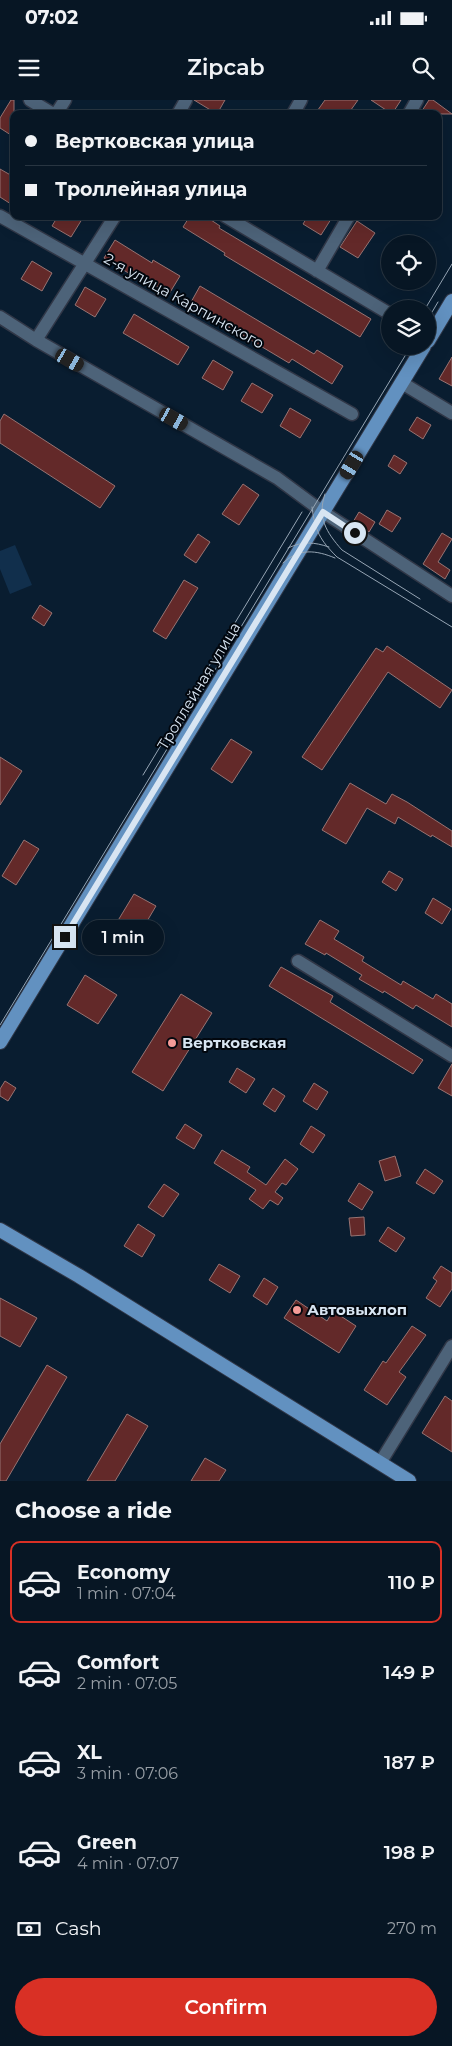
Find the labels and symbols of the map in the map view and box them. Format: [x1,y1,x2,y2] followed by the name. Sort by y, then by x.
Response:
[101,249,268,353] street label: 2-я улица Карпинского
[53,346,86,374] car
[157,405,190,433] car
[337,448,366,482] car
[344,522,366,544] route start
[153,618,244,753] street label: Троллейная улица
[82,920,165,954] callout: 1 min
[54,926,76,948] route end
[182,1033,286,1052] place label: Вертковская
[166,1037,178,1049] marker: Вертковская
[307,1300,407,1319] place label: Автовыхлоп
[291,1304,303,1316] marker: Автовыхлоп

